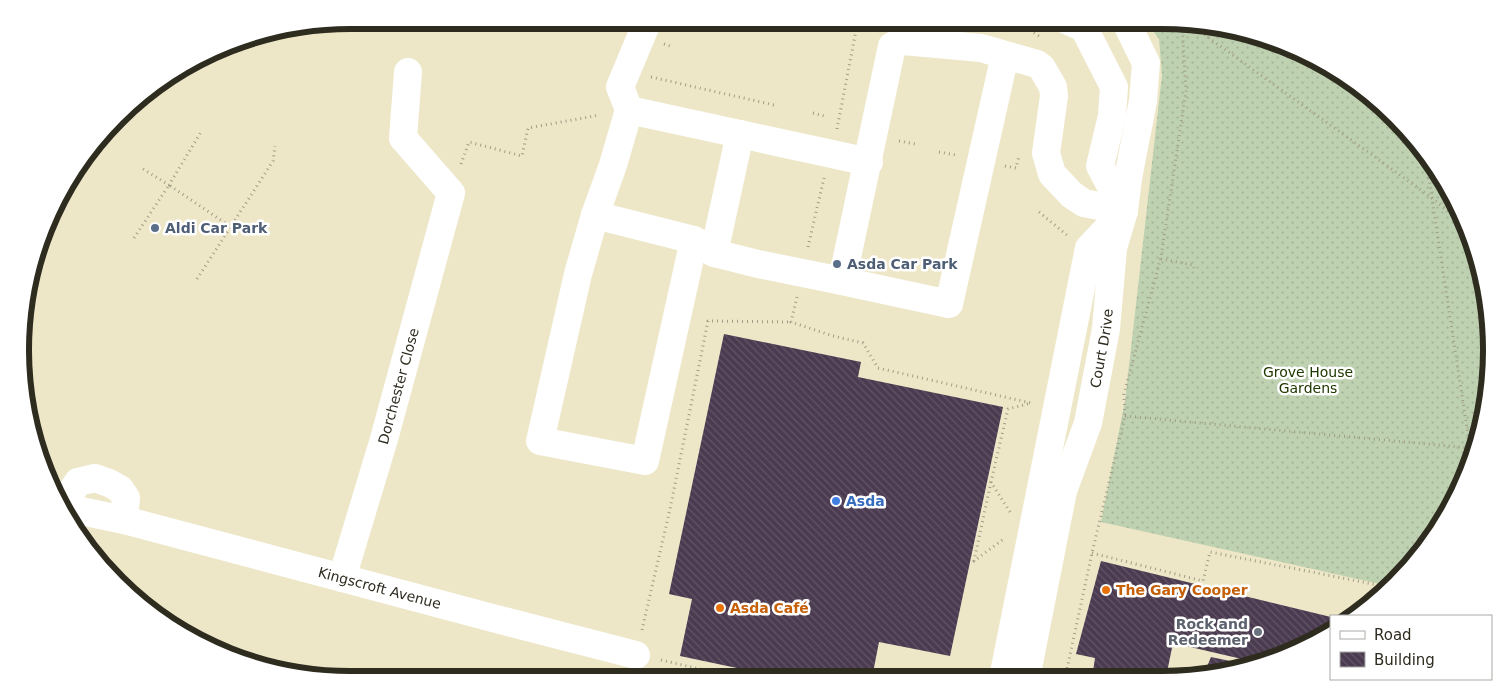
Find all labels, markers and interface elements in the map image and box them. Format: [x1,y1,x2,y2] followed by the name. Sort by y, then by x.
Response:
[165,220,268,236] place label: Aldi Car Park
[149,222,161,234] marker: Aldi Car Park
[847,256,958,272] place label: Asda Car Park
[831,258,843,270] marker: Asda Car Park
[1087,308,1116,389] street label: Court Drive
[375,326,422,446] street label: Dorchester Close
[1263,364,1353,396] park label: Grove House Gardens
[846,493,885,509] place label: Asda
[830,495,842,507] marker: Asda
[316,564,443,612] street label: Kingscroft Avenue
[1116,582,1248,598] place label: The Gary Cooper
[1100,584,1112,596] marker: The Gary Cooper
[730,600,809,616] place label: Asda Café
[714,602,726,614] marker: Asda Café
[1330,615,1492,680] legend
[1168,616,1248,648] place label: Rock and Redeemer
[1252,626,1264,638] marker: Rock and Redeemer
[1374,626,1412,644] text: Road
[1374,651,1435,669] text: Building

